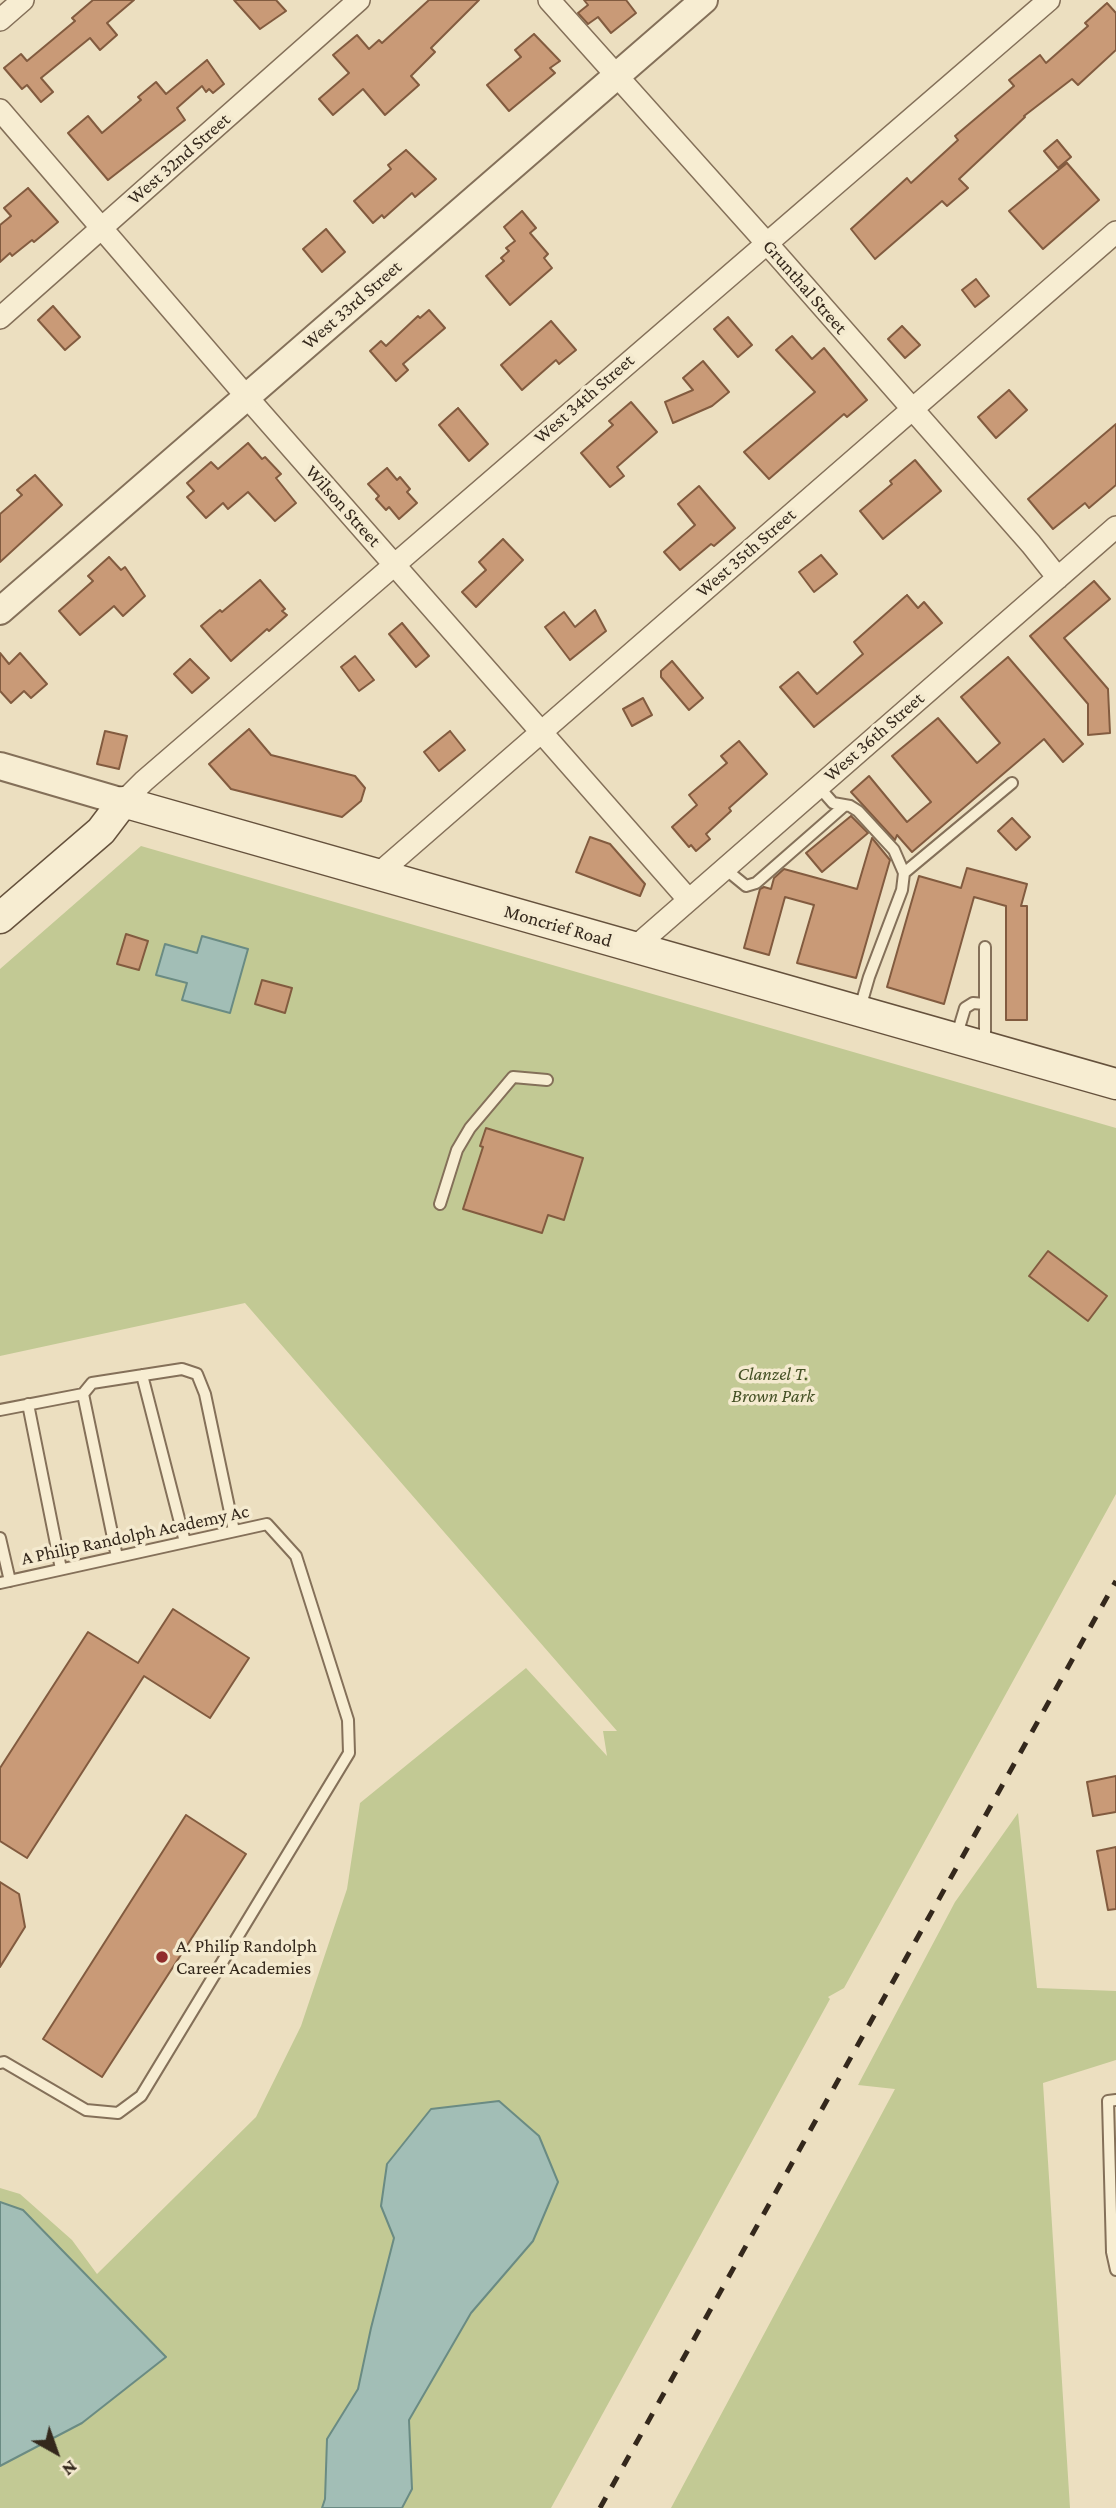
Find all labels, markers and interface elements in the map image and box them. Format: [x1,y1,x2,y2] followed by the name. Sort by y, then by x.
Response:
[123,108,235,210] street label: West 32nd Street
[758,235,852,339] street label: Grunthal Street
[297,256,407,354] street label: West 33rd Street
[529,349,639,449] street label: West 34th Street
[300,460,386,552] street label: Wilson Street
[691,503,801,603] street label: West 35th Street
[819,687,929,787] street label: West 36th Street
[501,900,615,952] street label: Moncrief Road
[731,1363,815,1407] park label: Clanzel T. Brown Park
[19,1500,251,1570] street label: A Philip Randolph Academy Ac
[176,1935,317,1979] place label: A. Philip Randolph Career Academies
[154,1949,170,1965] marker: A. Philip Randolph Career Academies
[21,2417,91,2487] north arrow
[58,2456,82,2481] text: N

